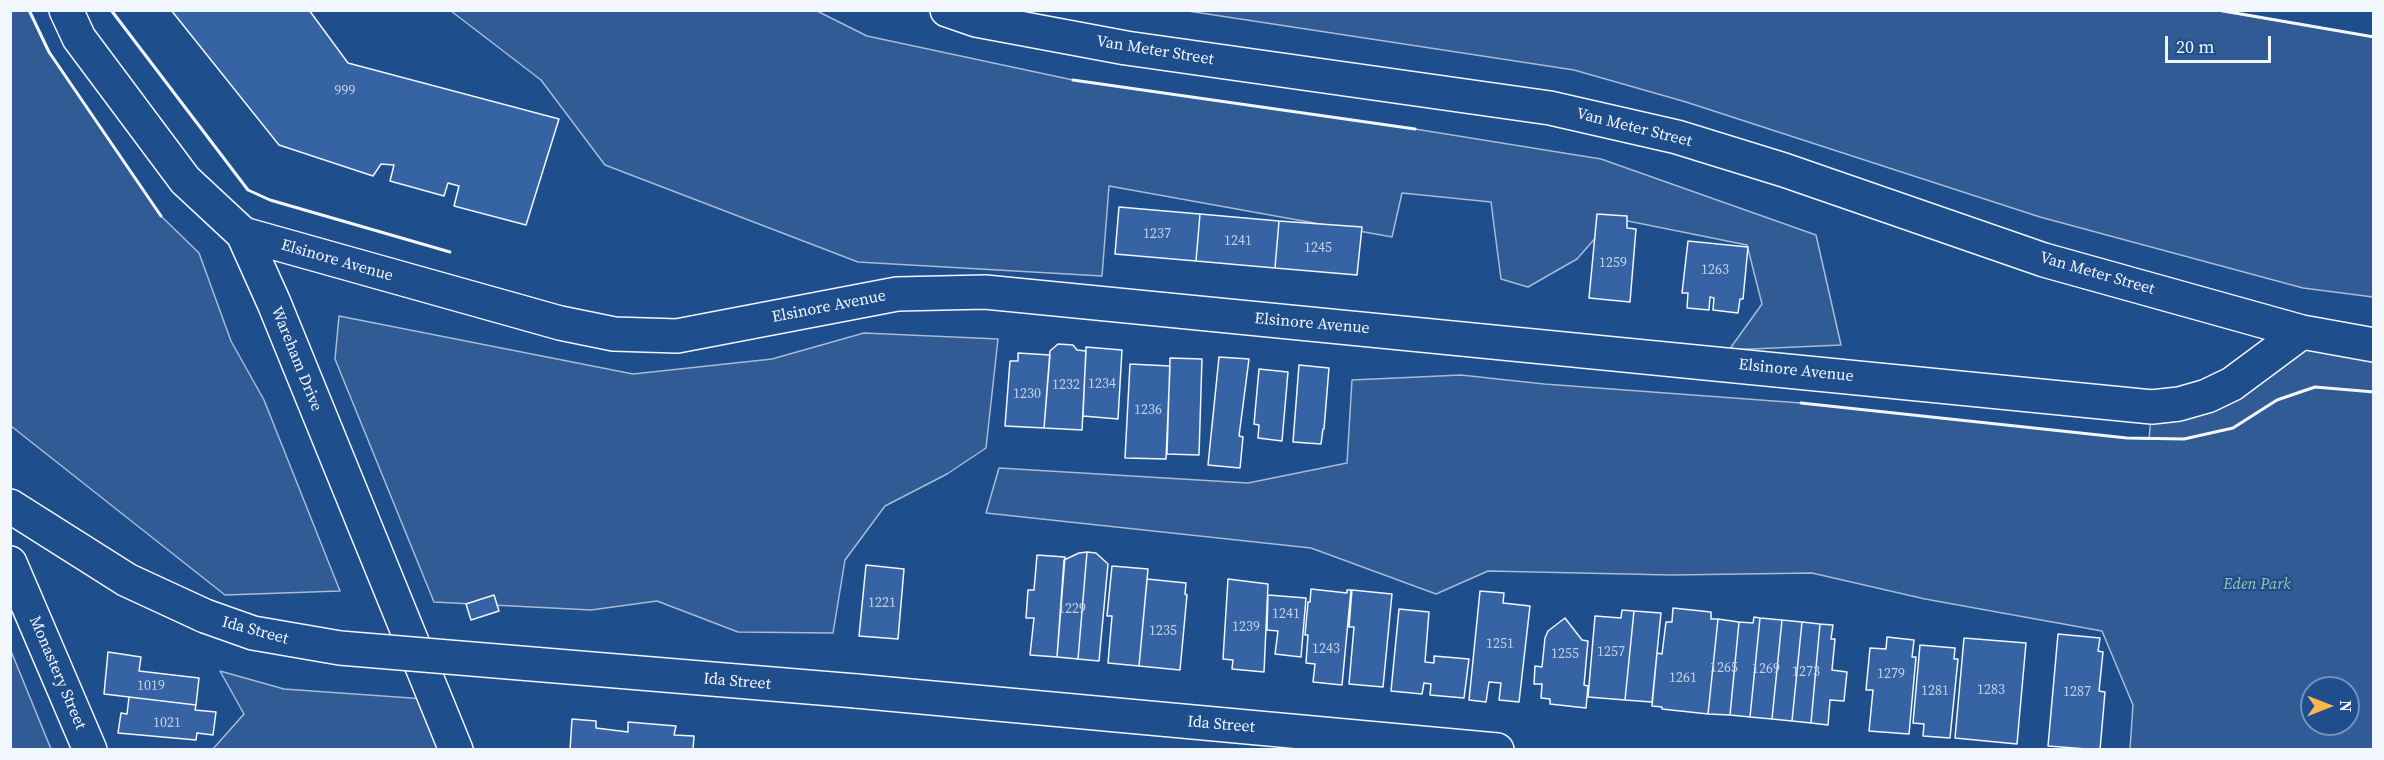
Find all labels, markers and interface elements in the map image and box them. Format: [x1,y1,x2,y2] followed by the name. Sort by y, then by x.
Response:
[2168,24,2274,62] scale bar
[1095,32,1215,70] street label: Van Meter Street
[2176,34,2214,59] text: 20 m
[335,83,355,99] house number: 999
[1574,104,1694,152] street label: Van Meter Street
[1143,226,1171,242] house number: 1237
[1224,233,1252,249] house number: 1241
[279,236,395,286] street label: Elsinore Avenue
[1304,240,1332,256] house number: 1245
[2037,248,2157,300] street label: Van Meter Street
[1599,255,1627,271] house number: 1259
[1701,262,1729,278] house number: 1263
[770,287,888,327] street label: Elsinore Avenue
[266,304,326,414] street label: Wareham Drive
[1254,309,1370,339] street label: Elsinore Avenue
[1737,355,1855,387] street label: Elsinore Avenue
[1088,376,1116,392] house number: 1234
[1052,377,1080,393] house number: 1232
[1013,386,1041,402] house number: 1230
[1134,402,1162,418] house number: 1236
[2223,575,2291,595] park label: Eden Park
[868,595,896,611] house number: 1221
[1058,601,1086,617] house number: 1229
[1272,606,1300,622] house number: 1241
[24,613,90,733] street label: Monastery Street
[220,613,290,649] street label: Ida Street
[1232,619,1260,635] house number: 1239
[1149,623,1177,639] house number: 1235
[1486,636,1514,652] house number: 1251
[1312,641,1340,657] house number: 1243
[1597,644,1625,660] house number: 1257
[1551,646,1579,662] house number: 1255
[1710,660,1738,676] house number: 1265
[1752,661,1780,677] house number: 1269
[1792,664,1820,680] house number: 1273
[1877,666,1905,682] house number: 1279
[702,669,772,695] street label: Ida Street
[1669,670,1697,686] house number: 1261
[2300,676,2360,736] north arrow
[137,678,165,694] house number: 1019
[1977,682,2005,698] house number: 1283
[1921,683,1949,699] house number: 1281
[2063,684,2091,700] house number: 1287
[2335,700,2357,712] text: N
[1186,712,1256,738] street label: Ida Street
[153,715,181,731] house number: 1021

